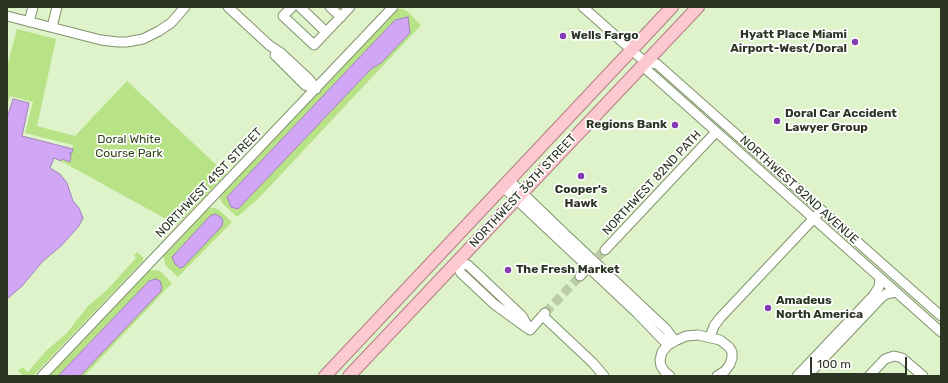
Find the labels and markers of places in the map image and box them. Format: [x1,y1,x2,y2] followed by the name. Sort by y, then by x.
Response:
[730,28,847,56] place label: Hyatt Place Miami Airport-West/Doral
[571,29,639,43] place label: Wells Fargo
[558,31,568,41] marker: Wells Fargo
[850,37,860,47] marker: Hyatt Place Miami Airport-West/Doral
[785,107,897,135] place label: Doral Car Accident Lawyer Group
[772,116,782,126] marker: Doral Car Accident Lawyer Group
[586,118,667,132] place label: Regions Bank
[670,120,680,130] marker: Regions Bank
[576,171,586,181] marker: Cooper's Hawk
[555,183,607,211] place label: Cooper's Hawk
[516,263,620,277] place label: The Fresh Market
[503,265,513,275] marker: The Fresh Market
[776,294,863,322] place label: Amadeus North America
[763,303,773,313] marker: Amadeus North America

